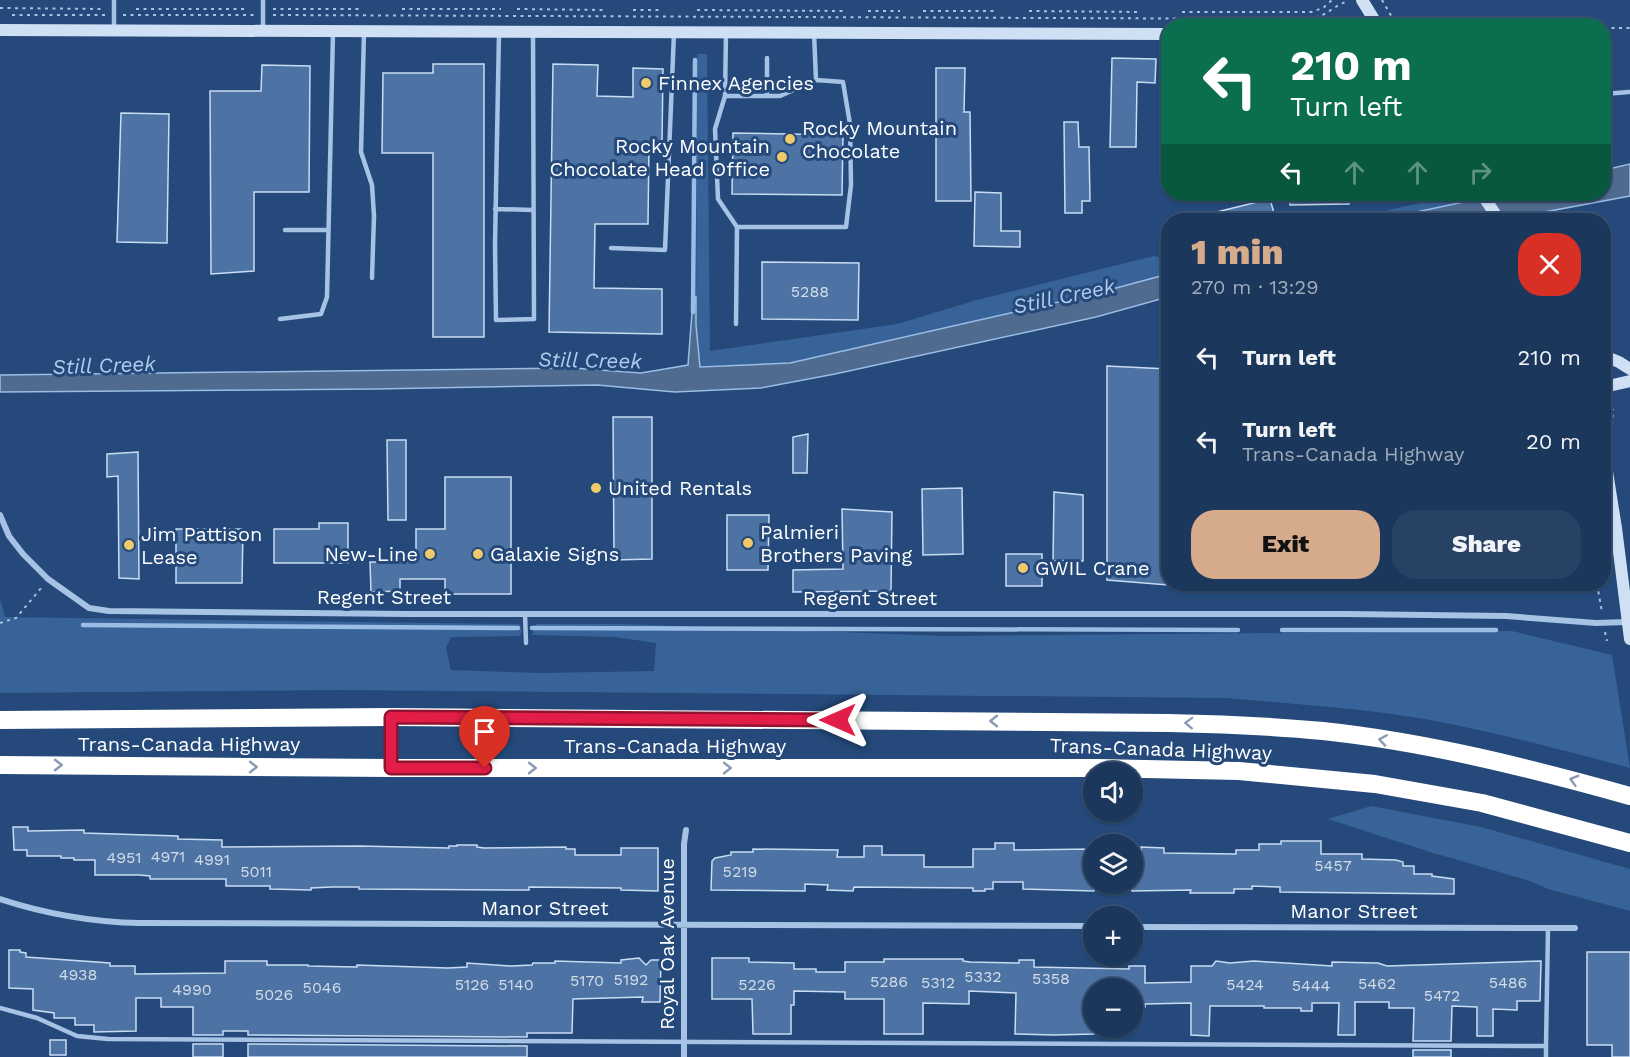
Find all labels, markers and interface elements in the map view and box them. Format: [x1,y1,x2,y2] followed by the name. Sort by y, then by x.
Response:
[1290,41,1412,90] text: 210 m
[1191,42,1269,120] icon: left
[658,71,814,95] place label: Finnex Agencies
[639,76,653,90] marker: Finnex Agencies
[1290,91,1402,123] text: Turn left
[802,116,957,163] place label: Rocky Mountain Chocolate
[783,132,797,146] marker: Rocky Mountain Chocolate
[549,134,770,181] place label: Rocky Mountain Chocolate Head Office
[775,150,789,164] marker: Rocky Mountain Chocolate Head Office
[1275,156,1308,189] icon: left
[1338,156,1371,189] icon: ahead
[1401,156,1434,189] icon: ahead
[1464,156,1497,189] icon: right
[1191,231,1284,273] text: 1 min
[1518,233,1581,296] button: close
[1011,273,1118,319] water label: Still Creek
[1191,275,1319,299] text: 270 m · 13:29
[791,282,829,301] house number: 5288
[1191,341,1224,374] icon: left
[1242,345,1336,370] text: Turn left
[1517,345,1581,370] text: 210 m
[538,347,643,373] water label: Still Creek
[52,351,157,379] water label: Still Creek
[1242,417,1336,442] text: Turn left
[1191,425,1224,458] icon: left
[1526,429,1581,454] text: 20 m
[1242,442,1464,466] text: Trans-Canada Highway
[608,476,752,500] place label: United Rentals
[589,481,603,495] marker: United Rentals
[1191,510,1380,579] button: Exit
[1392,510,1581,579] button: Share
[760,520,912,567] place label: Palmieri Brothers Paving
[141,522,262,569] place label: Jim Pattison Lease
[741,536,755,550] marker: Palmieri Brothers Paving
[122,538,136,552] marker: Jim Pattison Lease
[324,542,418,566] place label: New-Line
[490,542,619,566] place label: Galaxie Signs
[423,547,437,561] marker: New-Line
[471,547,485,561] marker: Galaxie Signs
[1035,556,1150,580] place label: GWIL Crane
[1016,561,1030,575] marker: GWIL Crane
[317,585,452,609] street label: Regent Street
[803,586,938,610] street label: Regent Street
[806,688,870,752] position arrow
[459,706,510,768] pin
[468,715,501,748] icon: arrive
[989,715,998,727] one-way arrow
[1184,717,1193,730] one-way arrow
[78,732,301,756] street label: Trans-Canada Highway
[1049,733,1273,765] street label: Trans-Canada Highway
[564,734,787,758] street label: Trans-Canada Highway
[1378,735,1387,747] one-way arrow
[54,759,63,771] one-way arrow
[249,761,258,773] one-way arrow
[528,762,537,774] one-way arrow
[723,762,732,774] one-way arrow
[1083,762,1143,1038] map controls
[1083,762,1143,822] button: sound
[1569,775,1580,787] one-way arrow
[1083,834,1143,894] button: layers
[151,847,185,866] house number: 4971
[106,848,142,867] house number: 4951
[194,850,230,869] house number: 4991
[1314,856,1352,875] house number: 5457
[655,858,679,1030] street label: Royal Oak Avenue
[240,862,272,881] house number: 5011
[723,862,757,881] house number: 5219
[481,896,609,920] street label: Manor Street
[1290,899,1418,923] street label: Manor Street
[1083,906,1143,966] button: +
[59,965,97,984] house number: 4938
[964,967,1002,986] house number: 5332
[1032,969,1070,988] house number: 5358
[614,970,648,989] house number: 5192
[570,971,604,990] house number: 5170
[870,972,908,991] house number: 5286
[921,973,955,992] house number: 5312
[1489,973,1527,992] house number: 5486
[1358,974,1396,993] house number: 5462
[455,975,489,994] house number: 5126
[498,975,534,994] house number: 5140
[738,975,776,994] house number: 5226
[1226,975,1264,994] house number: 5424
[1292,976,1331,995] house number: 5444
[303,978,341,997] house number: 5046
[1083,978,1143,1038] button: −
[172,980,212,999] house number: 4990
[255,985,293,1004] house number: 5026
[1424,986,1460,1005] house number: 5472

